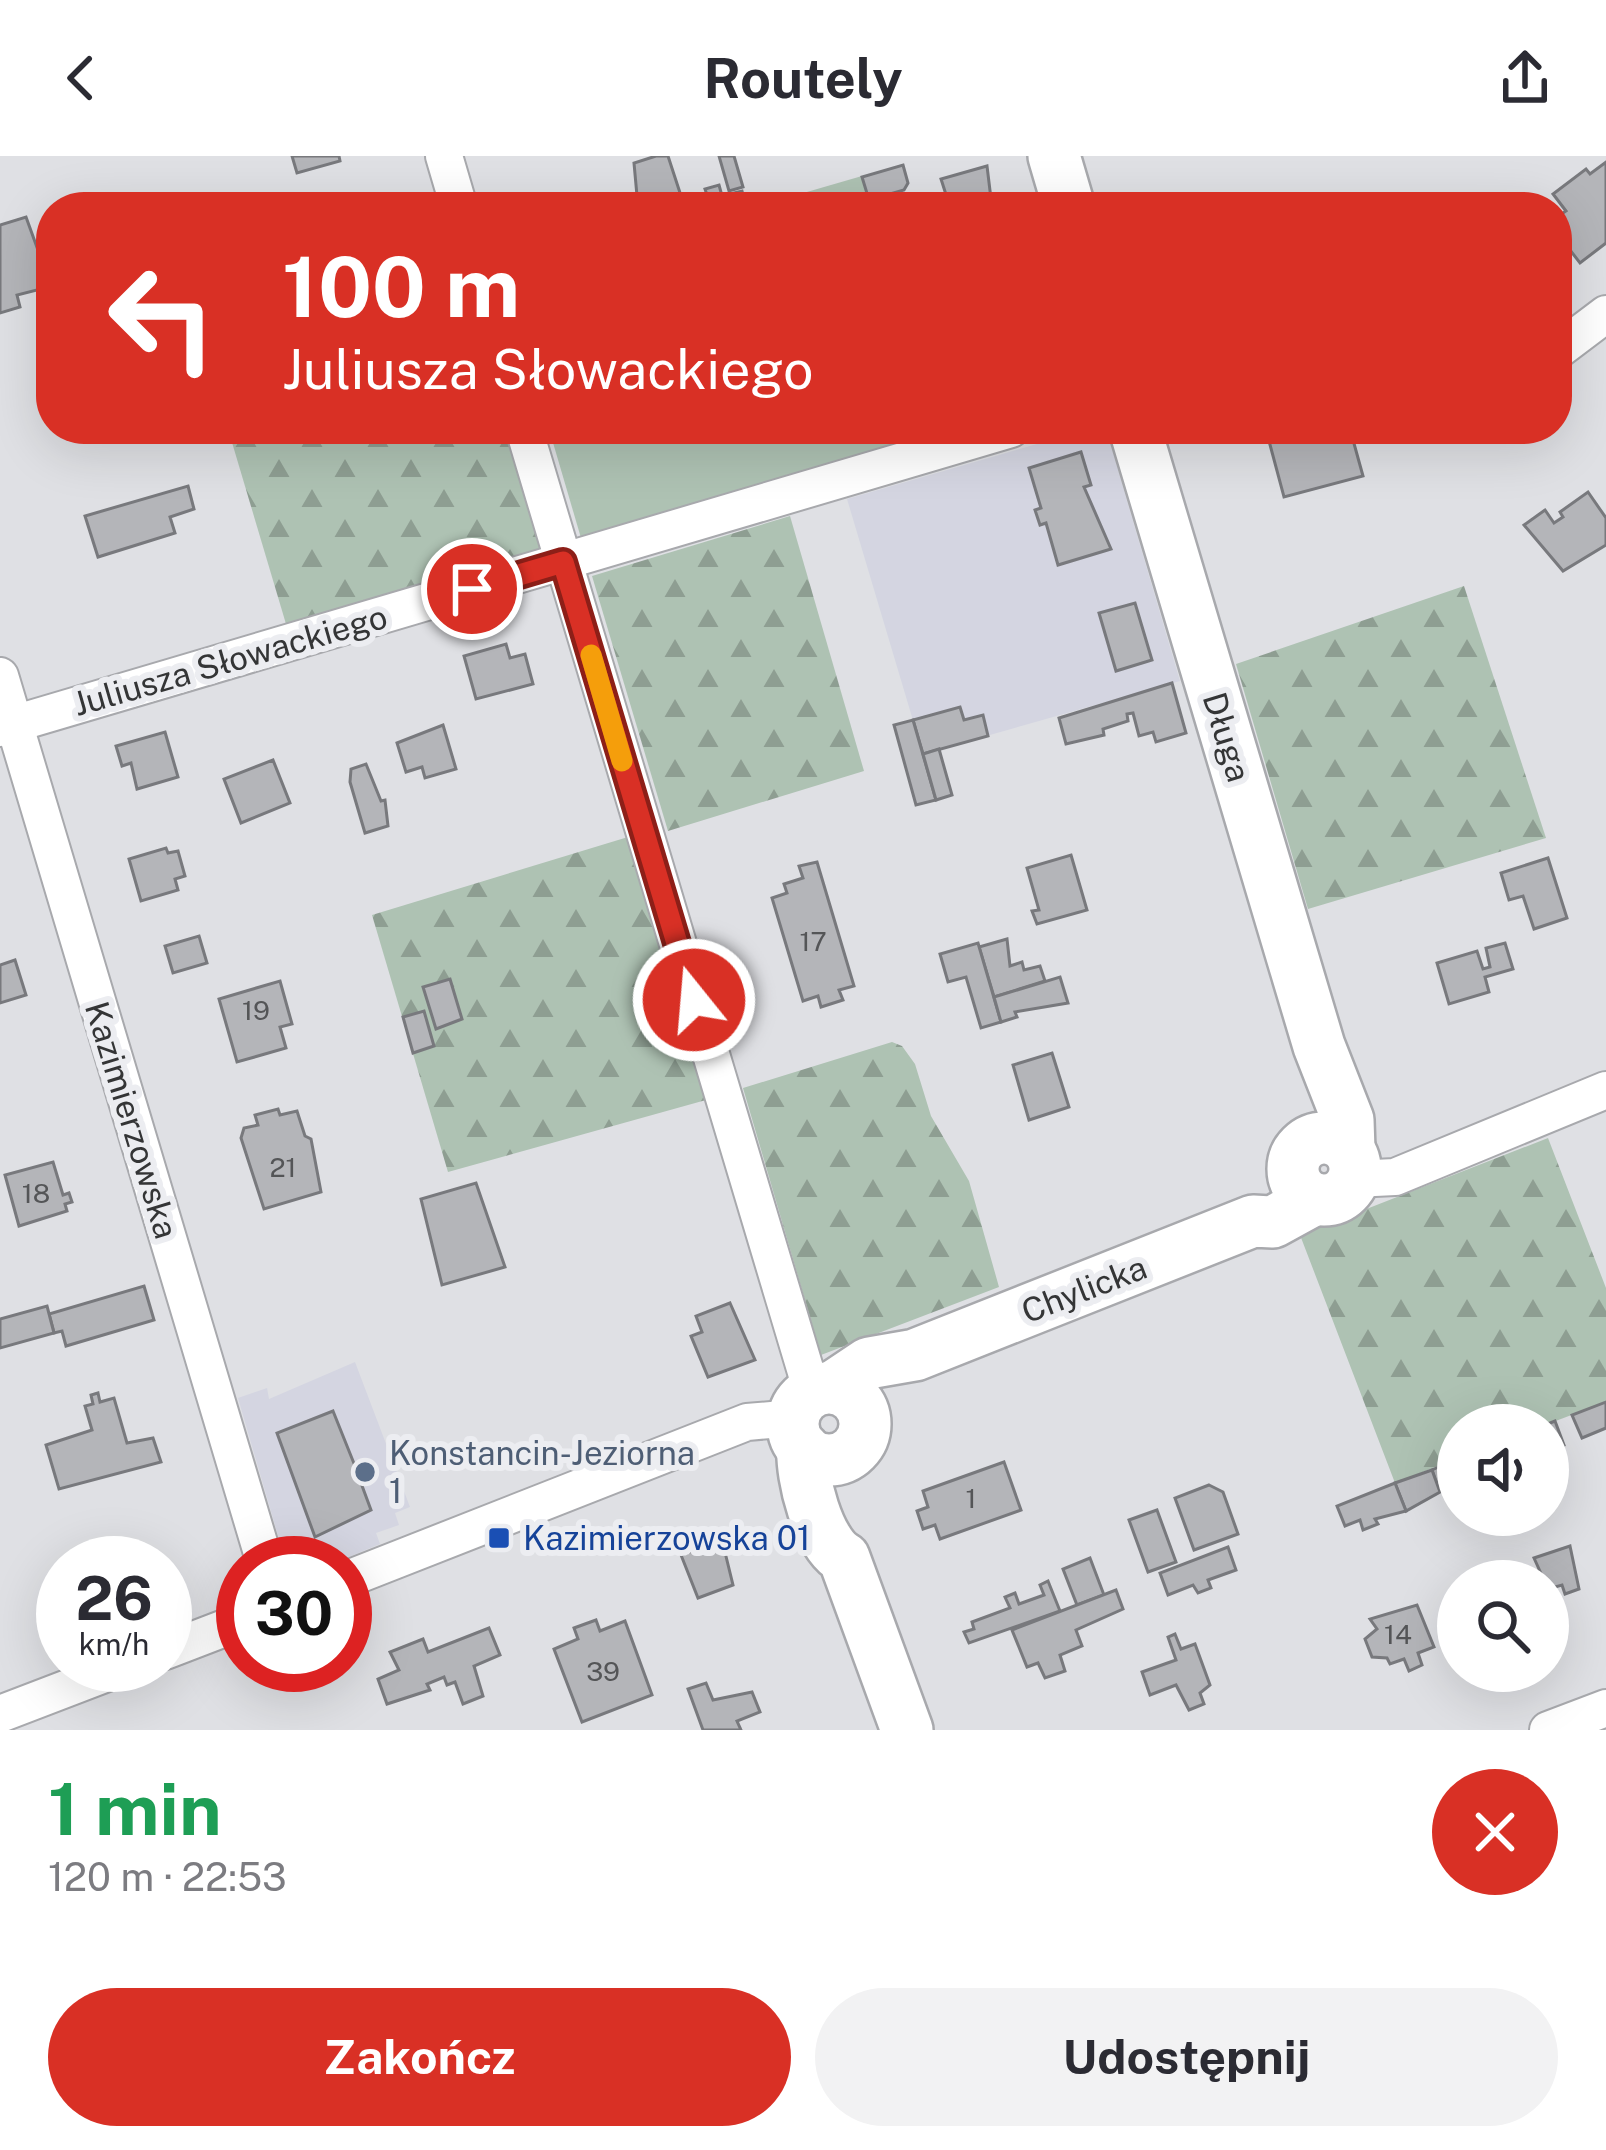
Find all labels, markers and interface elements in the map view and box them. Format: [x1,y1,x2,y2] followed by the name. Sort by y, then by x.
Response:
[48,45,114,111] icon: back
[1492,45,1558,111] icon: share
[703,47,903,110] text: Routely
[282,237,520,336] text: 100 m
[84,240,240,396] icon: left
[282,338,814,401] text: Juliusza Słowackiego
[421,538,523,640] pin
[439,556,505,622] icon: arrive
[69,597,391,723] street label: Juliusza Słowackiego
[1195,688,1259,786] street label: Długa
[799,925,827,957] house number: 17
[631,937,757,1063] position arrow
[242,994,270,1026] house number: 19
[78,997,186,1243] street label: Kazimierzowska
[269,1151,297,1183] house number: 21
[22,1177,50,1209] house number: 18
[1016,1248,1152,1330] street label: Chylicka
[1437,1404,1569,1692] map controls
[1437,1404,1569,1536] button: sound
[389,1434,695,1510] place label: Konstancin-Jeziorna 1
[352,1459,378,1485] marker: Konstancin-Jeziorna 1
[966,1482,977,1514] house number: 1
[523,1519,810,1557] place label: Kazimierzowska 01
[486,1525,512,1551] marker: Kazimierzowska 01
[216,1536,372,1692] speed limit sign: 30
[1437,1560,1569,1692] button: search
[75,1563,153,1634] text: 26
[1384,1618,1412,1650] house number: 14
[79,1626,149,1662] text: km/h
[586,1655,620,1687] house number: 39
[48,1767,222,1851] text: 1 min
[1432,1769,1558,1895] button: close
[48,1854,287,1900] text: 120 m · 22:53
[48,1988,791,2126] button: Zakończ
[815,1988,1558,2126] button: Udostępnij

